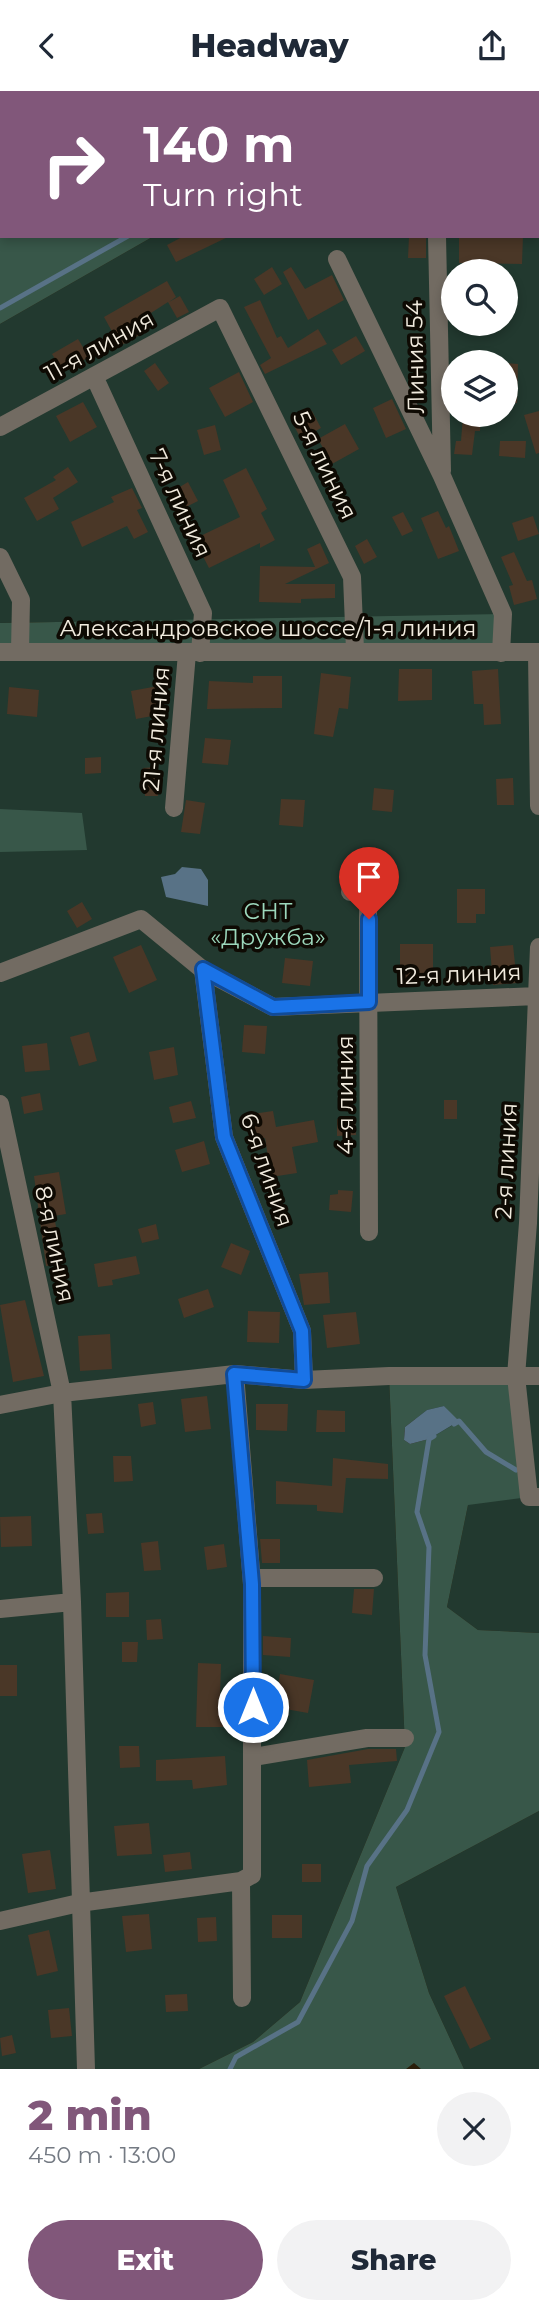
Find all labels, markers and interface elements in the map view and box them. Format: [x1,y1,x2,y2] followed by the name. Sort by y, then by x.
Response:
[190,26,349,65] text: Headway
[28,27,66,65] icon: back
[473,27,511,65] icon: share
[143,115,295,174] text: 140 m
[28,119,119,210] icon: right
[143,175,303,214] text: Turn right
[441,259,518,427] map controls
[441,259,518,336] button: search
[400,300,430,414] street label: Линия 54
[40,305,158,387] street label: 11-я линия
[441,350,518,427] button: layers
[287,406,363,524] street label: 5-я линия
[143,444,217,562] street label: 7-я линия
[59,614,477,642] street label: Александровское шоссе/1-я линия
[137,665,175,793] street label: 21-я линия
[339,847,399,919] pin
[350,858,388,896] icon: arrive
[210,897,326,951] park label: СНТ «Дружба»
[396,958,522,990] street label: 12-я линия
[331,1035,359,1155] street label: 4-я линия
[489,1102,523,1220] street label: 2-я линия
[235,1110,299,1230] street label: 6-я линия
[29,1183,81,1305] street label: 8-я линия
[216,1670,290,1744] position arrow
[28,2089,152,2141] text: 2 min
[437,2092,511,2166] button: close
[28,2141,176,2169] text: 450 m · 13:00
[28,2220,263,2300] button: Exit
[277,2220,511,2300] button: Share

